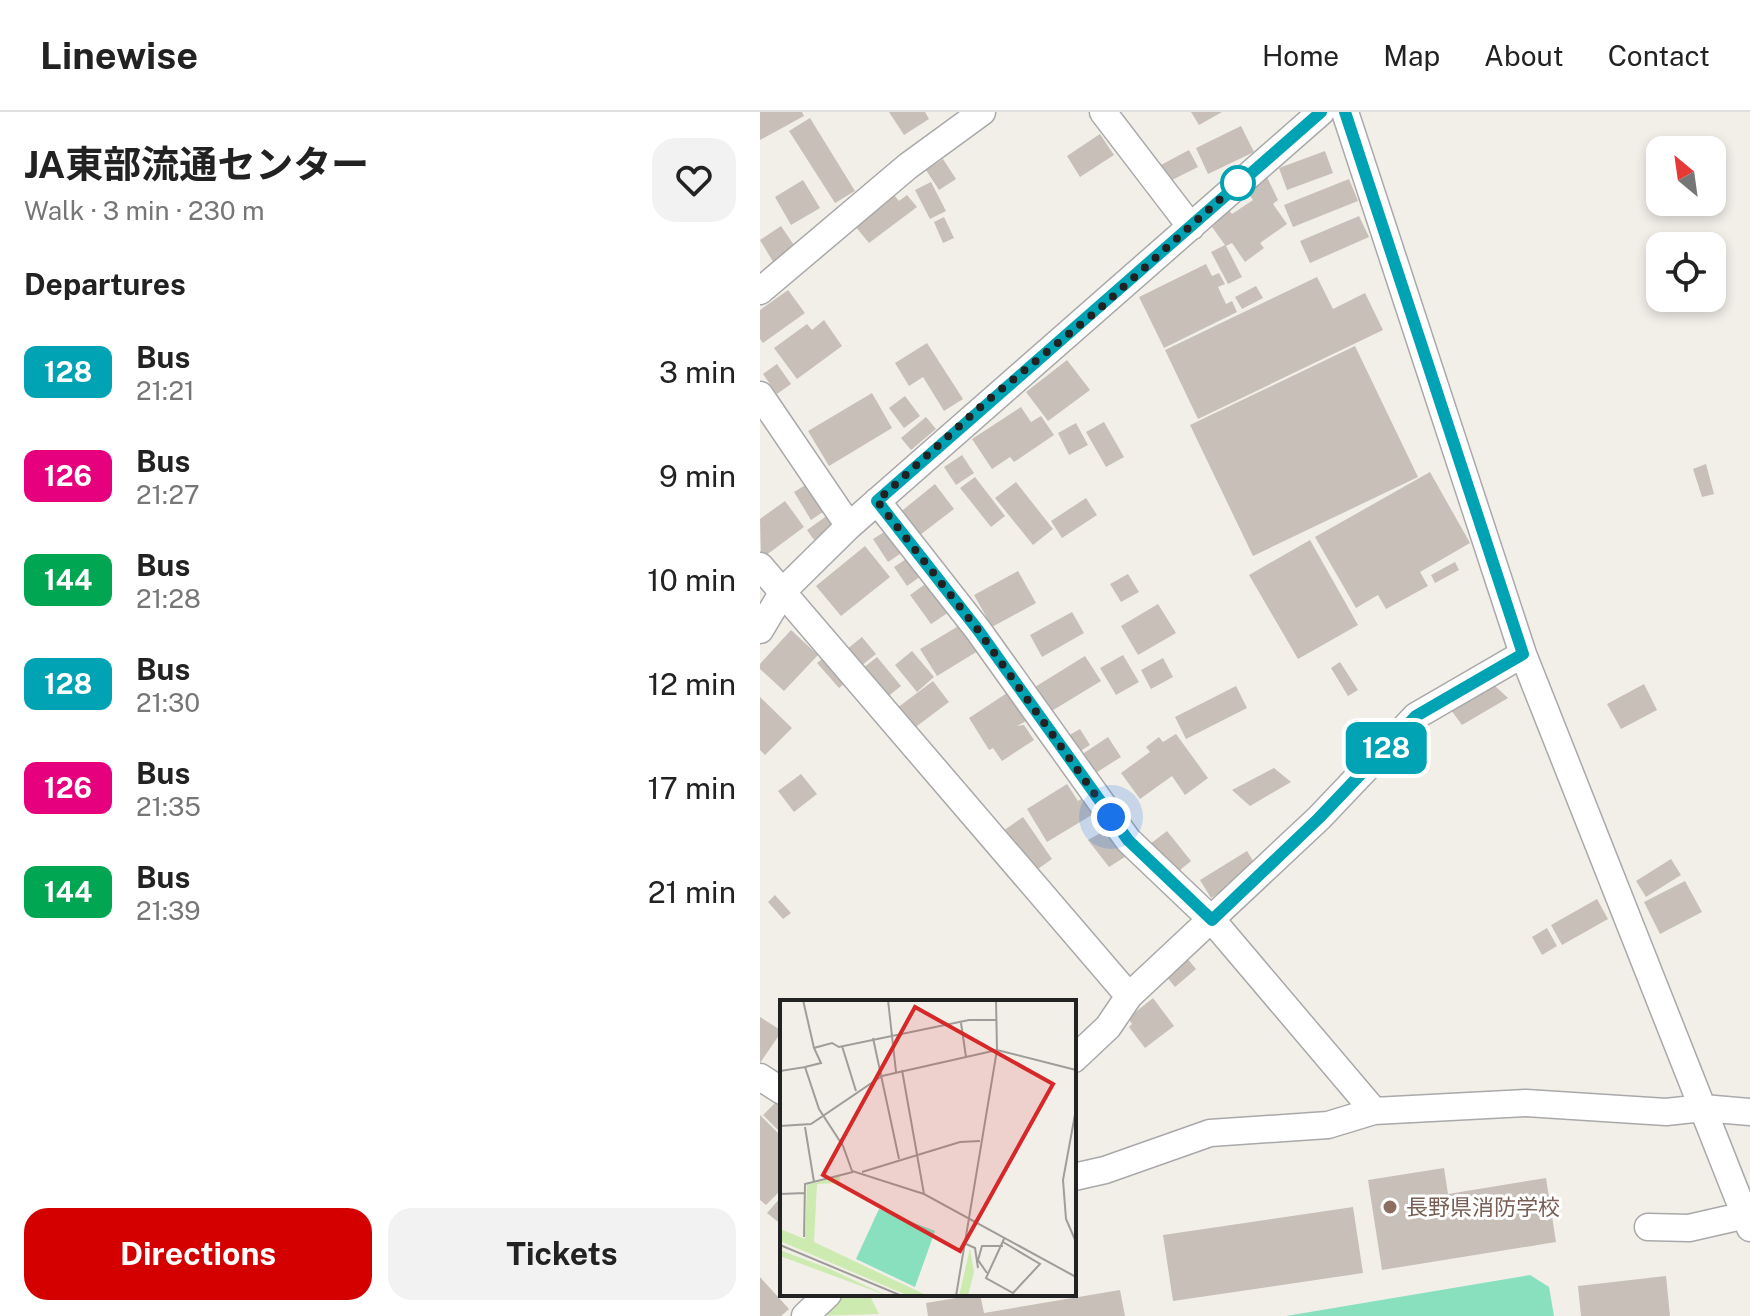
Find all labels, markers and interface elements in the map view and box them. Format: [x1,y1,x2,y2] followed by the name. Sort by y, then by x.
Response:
[40,33,198,78] text: Linewise
[1262,39,1339,72] text: Home
[1383,39,1440,72] text: Map
[1484,39,1564,72] text: About
[1608,39,1710,72] text: Contact
[1646,136,1726,216] north arrow
[1646,136,1726,312] map controls
[652,138,736,222] button: heart
[24,142,369,187] text: JA東部流通センター
[1221,166,1255,200] unlabelled marker
[24,195,264,226] text: Walk · 3 min · 230 m
[1646,232,1726,312] button: locate
[24,266,186,302] text: Departures
[136,339,190,375] text: Bus
[659,354,736,390] text: 3 min
[44,355,92,388] text: 128
[136,375,195,406] text: 21:21
[136,443,190,479] text: Bus
[659,458,736,494] text: 9 min
[44,459,92,492] text: 126
[136,479,200,510] text: 21:27
[136,547,190,583] text: Bus
[647,562,736,598] text: 10 min
[44,563,92,596] text: 144
[136,583,201,614] text: 21:28
[136,651,190,687] text: Bus
[648,666,736,702] text: 12 min
[44,667,92,700] text: 128
[136,687,200,718] text: 21:30
[1340,722,1432,774] line badge: 128
[1362,731,1410,764] text: 128
[136,755,190,791] text: Bus
[648,770,736,806] text: 17 min
[44,771,92,804] text: 126
[136,791,201,822] text: 21:35
[1091,797,1131,837] your location
[136,859,190,895] text: Bus
[648,874,736,910] text: 21 min
[44,875,92,908] text: 144
[136,895,200,926] text: 21:39
[780,1000,1076,1296] inset map
[1406,1194,1560,1220] place label: 長野県消防学校
[1381,1198,1399,1216] marker: 長野県消防学校
[24,1208,372,1300] button: Directions
[388,1208,736,1300] button: Tickets

